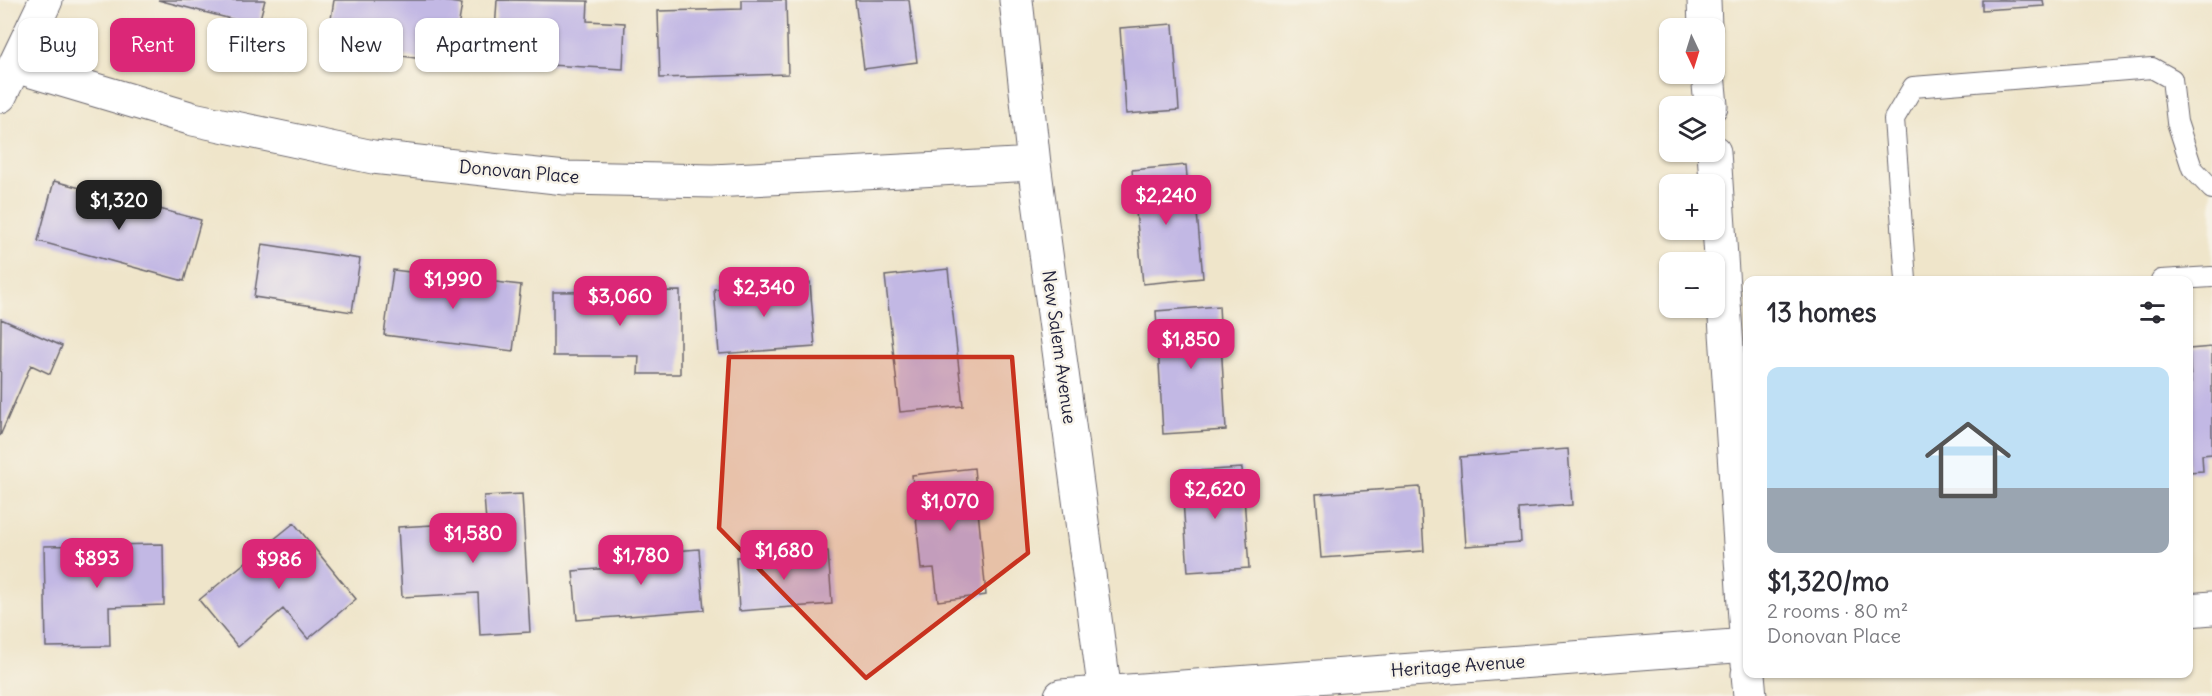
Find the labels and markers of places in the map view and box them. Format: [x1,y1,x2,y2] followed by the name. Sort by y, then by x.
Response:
[1117,175,1215,226] pin: $2,240
[70,180,168,231] pin: $1,320
[404,259,502,310] pin: $1,990
[715,267,813,318] pin: $2,340
[571,276,669,327] pin: $3,060
[1142,319,1240,370] pin: $1,850
[1166,469,1264,520] pin: $2,620
[901,481,999,532] pin: $1,070
[424,513,522,564] pin: $1,580
[735,530,833,581] pin: $1,680
[592,535,690,586] pin: $1,780
[61,538,133,589] pin: $893
[243,539,315,590] pin: $986

